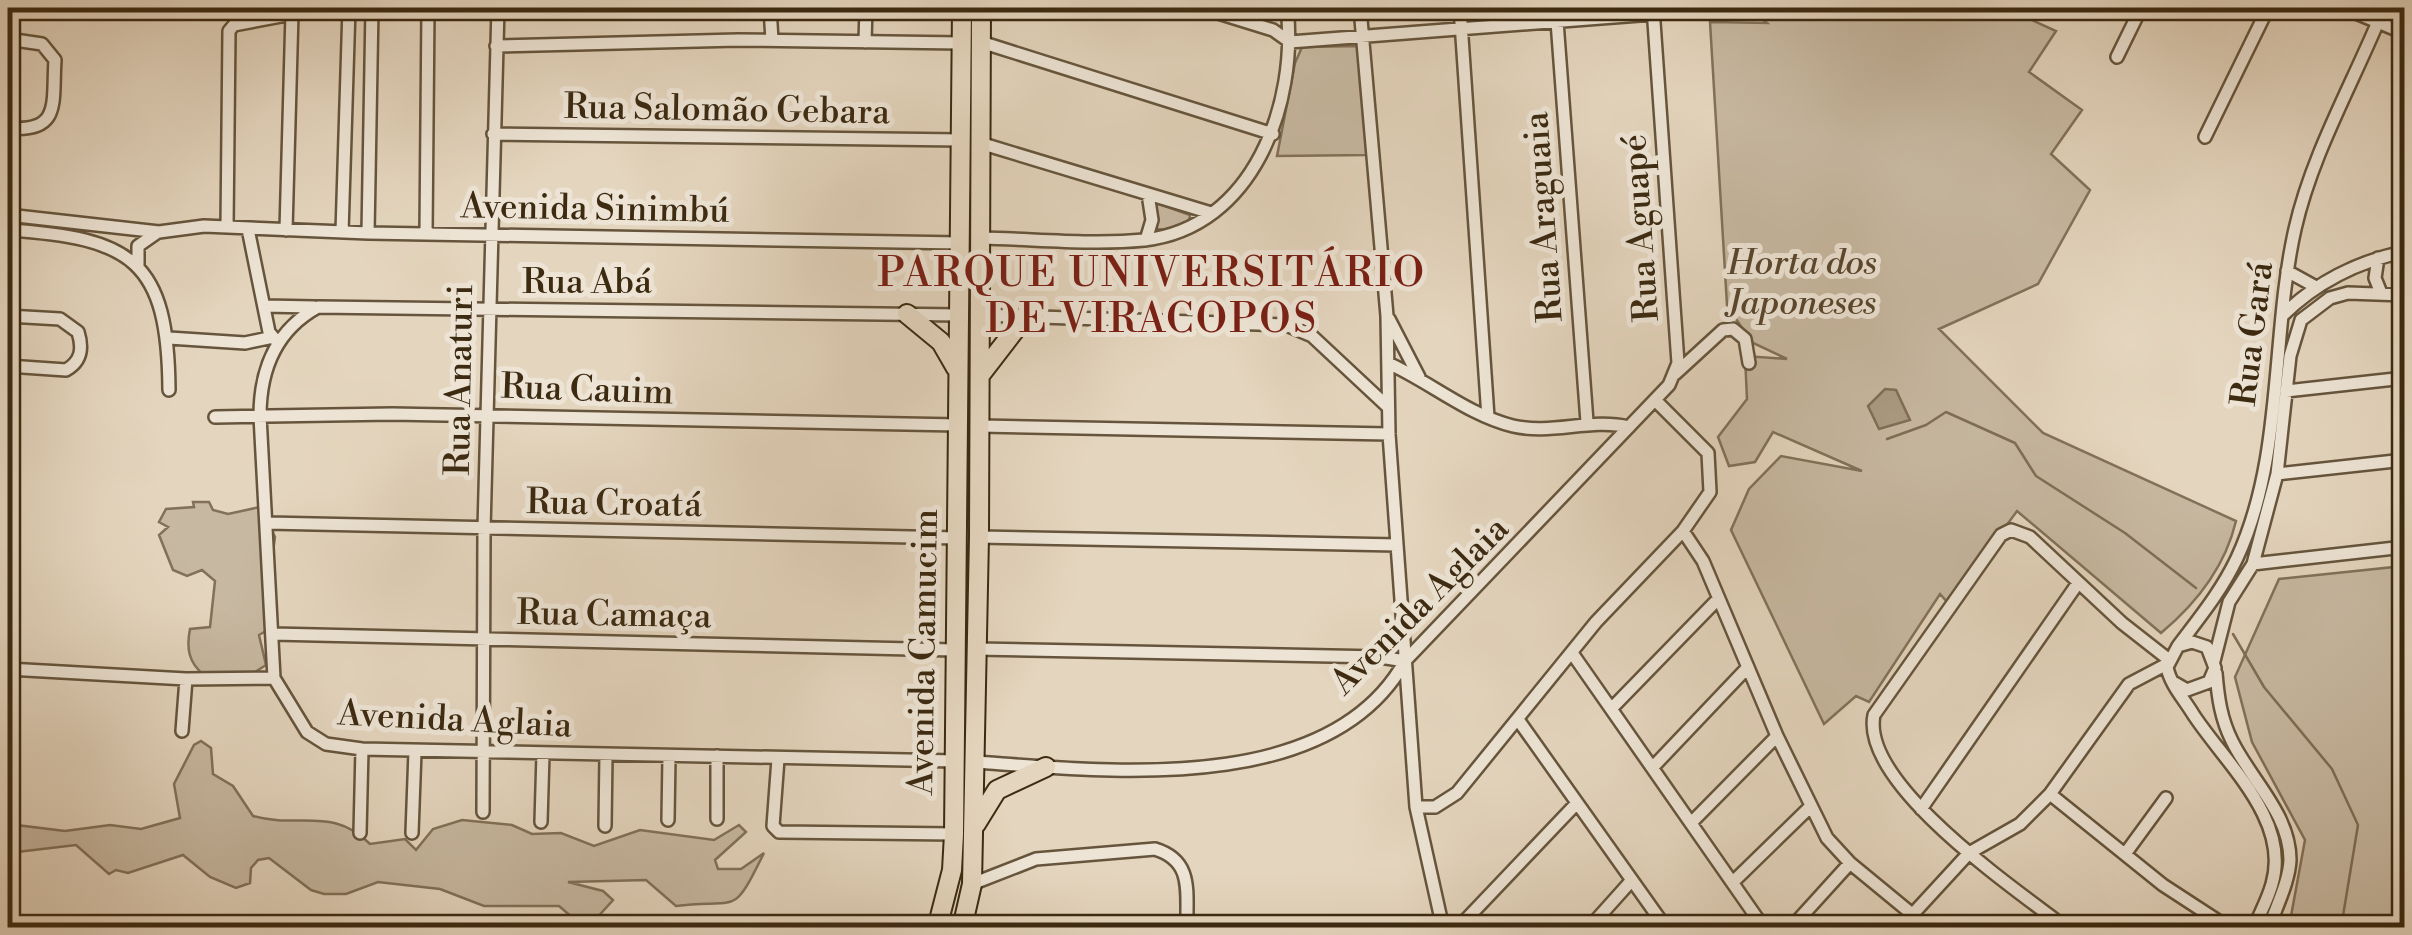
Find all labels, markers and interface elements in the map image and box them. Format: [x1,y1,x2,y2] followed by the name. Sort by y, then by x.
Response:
[564,86,891,134] street label: Rua Salomão Gebara
[1515,110,1573,324] street label: Rua Araguaia
[1613,133,1669,323] street label: Rua Aguapé
[459,185,730,233] street label: Avenida Sinimbú
[1724,242,1877,325] park label: Horta dos Japoneses
[877,246,1427,345] district label: PARQUE UNIVERSITÁRIO DE VIRACOPOS
[2223,259,2283,409] street label: Rua Gará
[522,261,652,304] street label: Rua Abá
[437,284,483,476] street label: Rua Anaturi
[500,365,674,415] street label: Rua Cauim
[526,481,703,527] street label: Rua Croatá
[900,508,948,797] street label: Avenida Camucim
[1321,508,1518,705] street label: Avenida Aglaia
[516,592,712,638] street label: Rua Camaça
[336,692,574,748] street label: Avenida Aglaia

